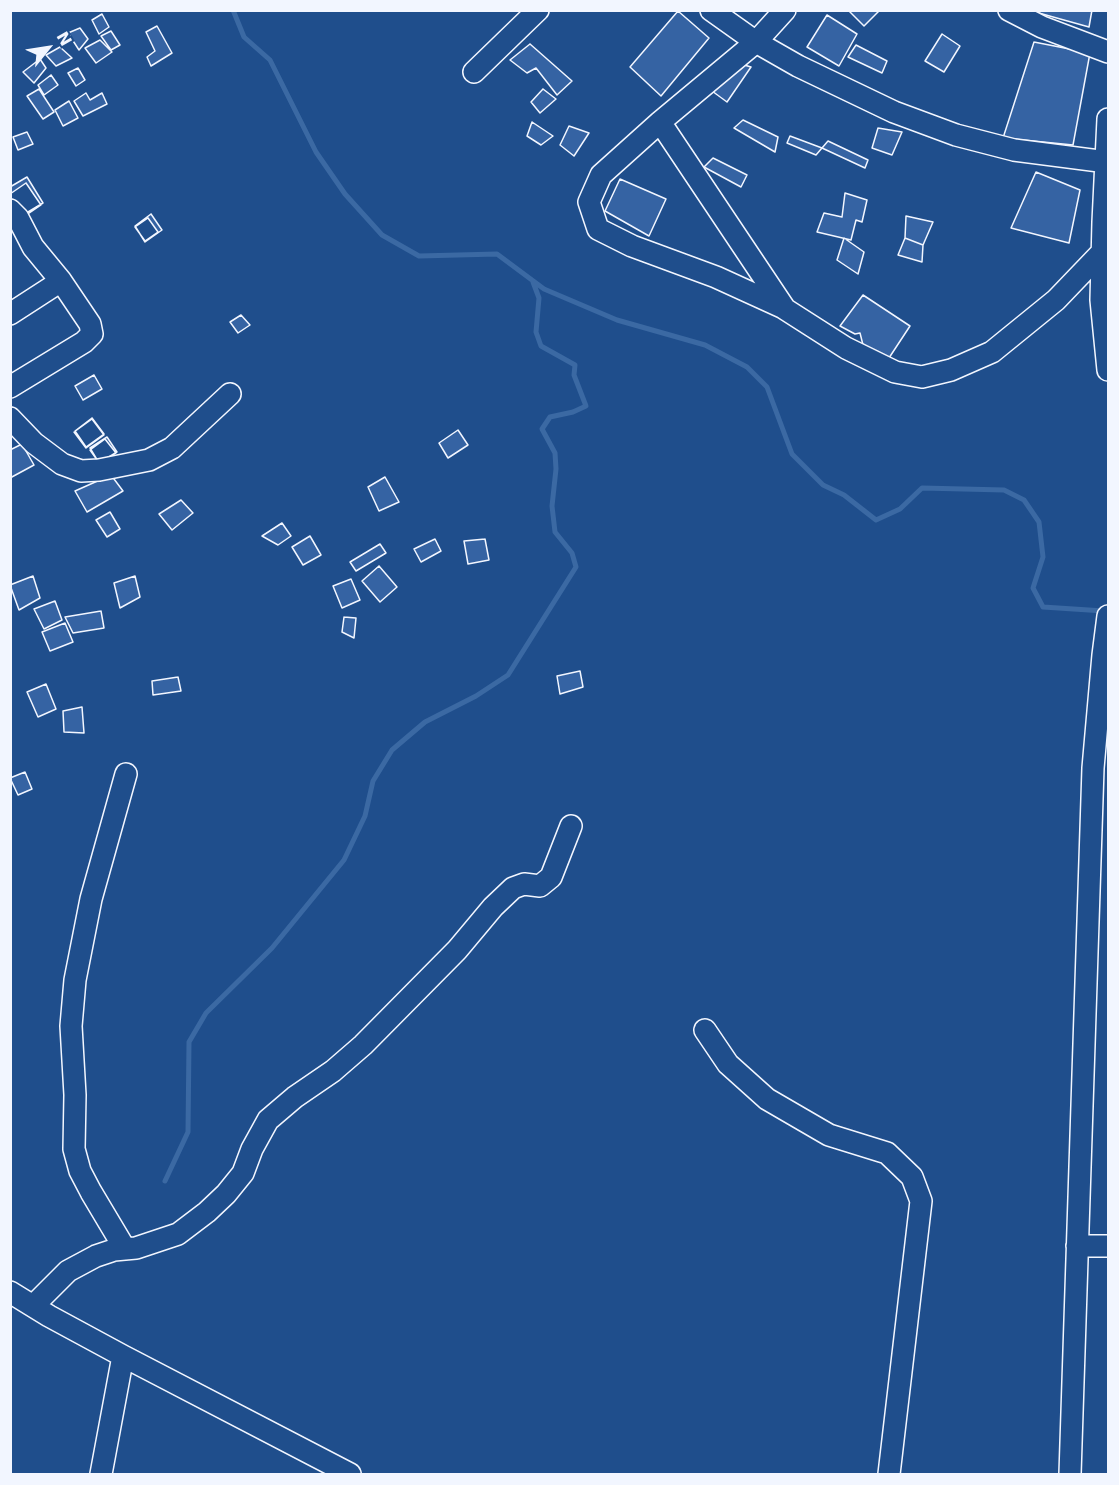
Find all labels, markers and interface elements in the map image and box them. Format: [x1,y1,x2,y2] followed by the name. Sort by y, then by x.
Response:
[18,18,78,78] north arrow
[52,28,76,49] text: N

